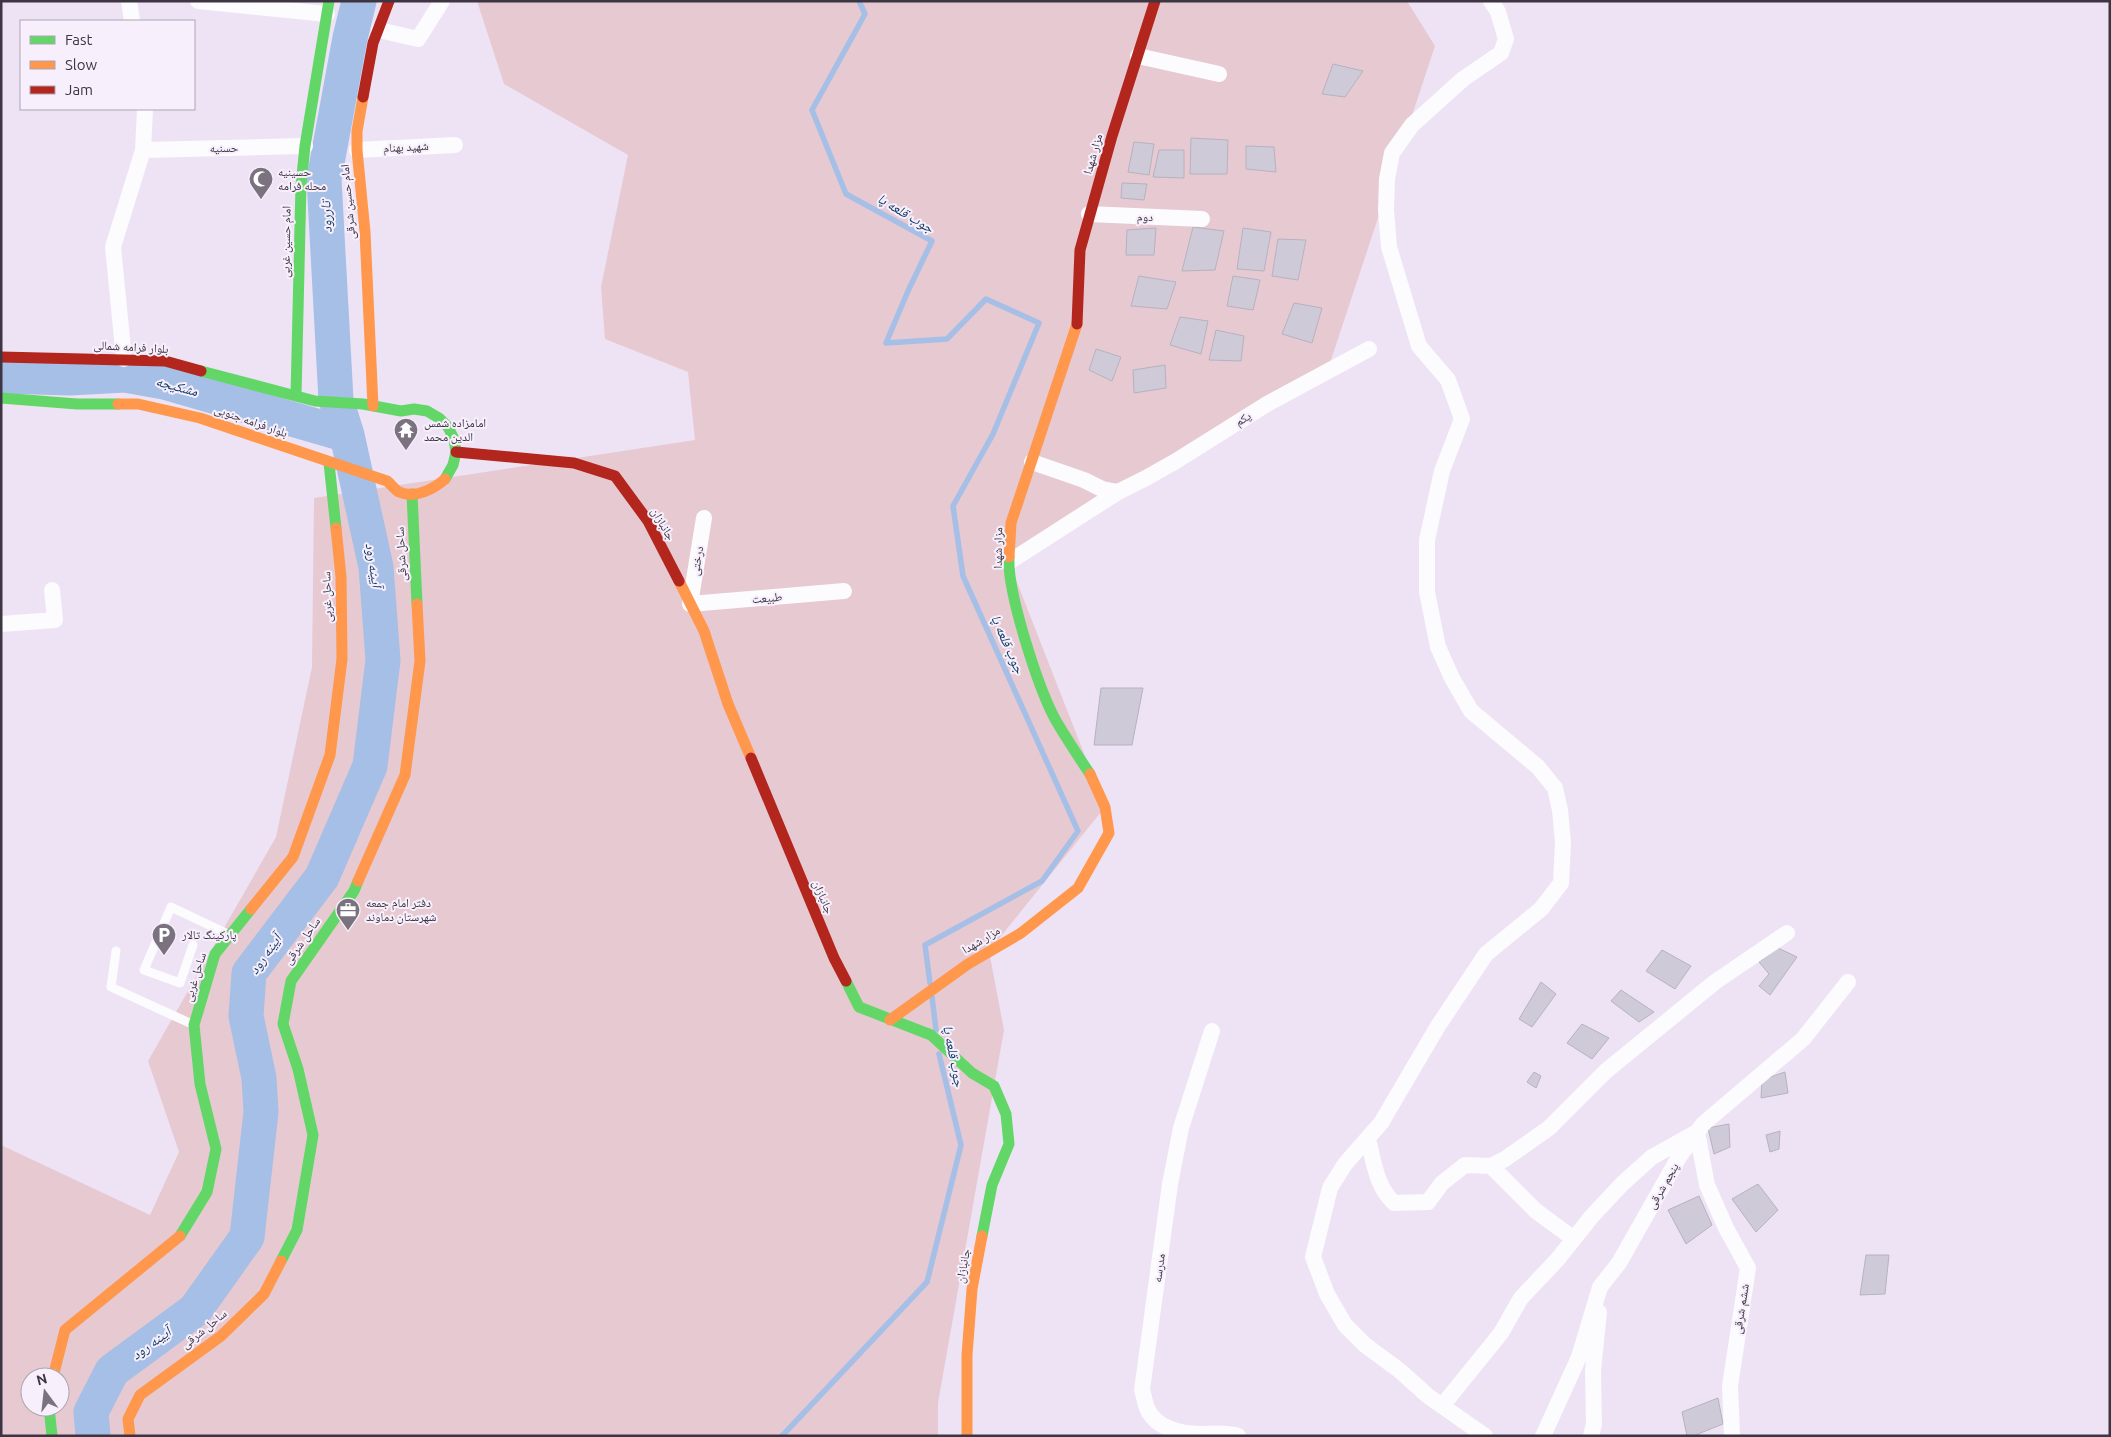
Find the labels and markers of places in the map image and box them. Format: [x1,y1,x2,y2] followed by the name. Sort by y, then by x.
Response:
[278,165,326,192] place label: حسینیه محله فرامه
[248,166,274,200] mosque icon: حسینیه محله فرامه
[424,416,486,444] place label: امامزاده شمس الدین محمد
[393,417,419,451] temple icon: امامزاده شمس الدین محمد
[366,896,437,924] place label: دفتر امام جمعه شهرستان دماوند
[335,897,361,931] office icon: دفتر امام جمعه شهرستان دماوند
[151,922,177,956] parking icon: پارکینگ تالار
[181,928,237,942] place label: پارکینگ تالار

